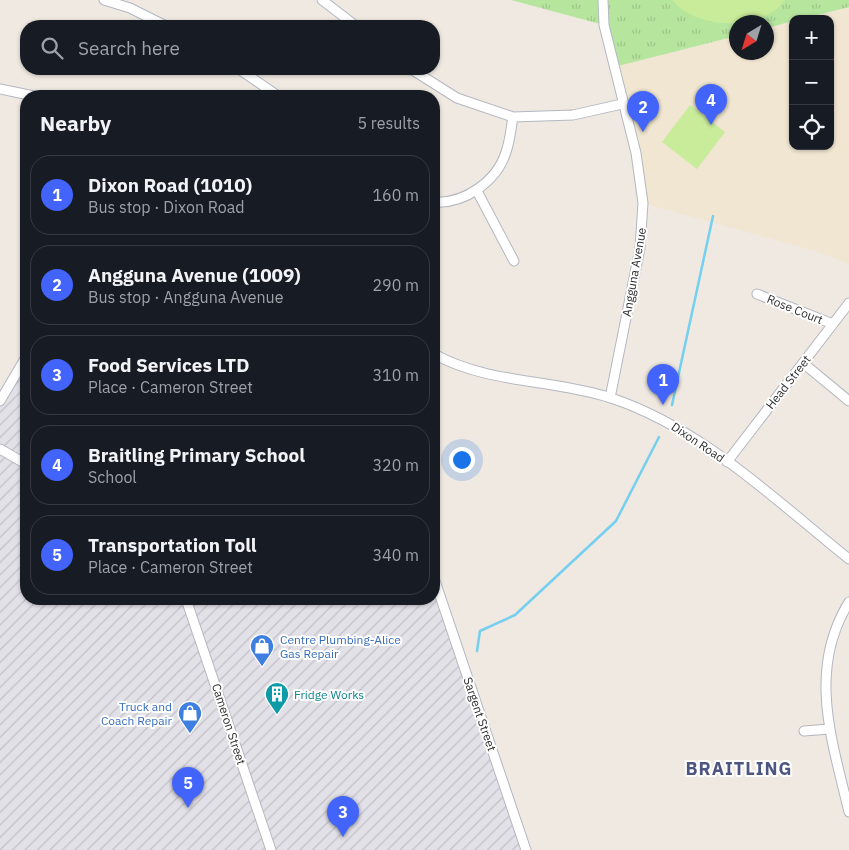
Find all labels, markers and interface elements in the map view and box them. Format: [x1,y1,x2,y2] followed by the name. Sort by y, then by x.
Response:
[729,15,774,60] north arrow
[789,15,834,150] map controls
[789,15,834,60] button: +
[20,20,440,75] search box
[38,34,66,62] icon: search
[78,36,180,60] text: Search here
[789,60,834,105] button: −
[695,84,727,125] pin: 4
[627,91,659,132] pin: 2
[789,105,834,150] button: locate
[40,109,111,137] text: Nearby
[357,113,420,133] text: 5 results
[88,173,252,197] text: Dixon Road (1010)
[52,185,62,205] text: 1
[372,185,419,205] text: 160 m
[88,197,245,217] text: Bus stop · Dixon Road
[619,226,649,318] street label: Angguna Avenue
[88,263,301,287] text: Angguna Avenue (1009)
[52,275,62,295] text: 2
[372,275,419,295] text: 290 m
[88,287,283,307] text: Bus stop · Angguna Avenue
[765,291,825,327] street label: Rose Court
[762,352,814,412] street label: Head Street
[88,353,249,377] text: Food Services LTD
[647,364,679,405] pin: 1
[52,365,62,385] text: 3
[372,365,419,385] text: 310 m
[88,377,253,397] text: Place · Cameron Street
[669,419,727,465] street label: Dixon Road
[88,443,305,467] text: Braitling Primary School
[449,447,475,473] your location
[52,455,62,475] text: 4
[372,455,419,475] text: 320 m
[88,467,137,487] text: School
[88,533,257,557] text: Transportation Toll
[52,545,62,565] text: 5
[372,545,419,565] text: 340 m
[88,557,253,577] text: Place · Cameron Street
[280,632,401,661] place label: Centre Plumbing-Alice Gas Repair
[249,633,275,667] shop icon: Centre Plumbing-Alice Gas Repair
[460,675,500,753] street label: Sargent Street
[209,681,249,767] street label: Cameron Street
[264,681,290,715] building icon: Fridge Works
[294,687,364,702] place label: Fridge Works
[101,699,173,728] place label: Truck and Coach Repair
[177,700,203,734] shop icon: Truck and Coach Repair
[686,757,792,780] district label: BRAITLING
[172,767,204,808] pin: 5
[327,796,359,837] pin: 3

